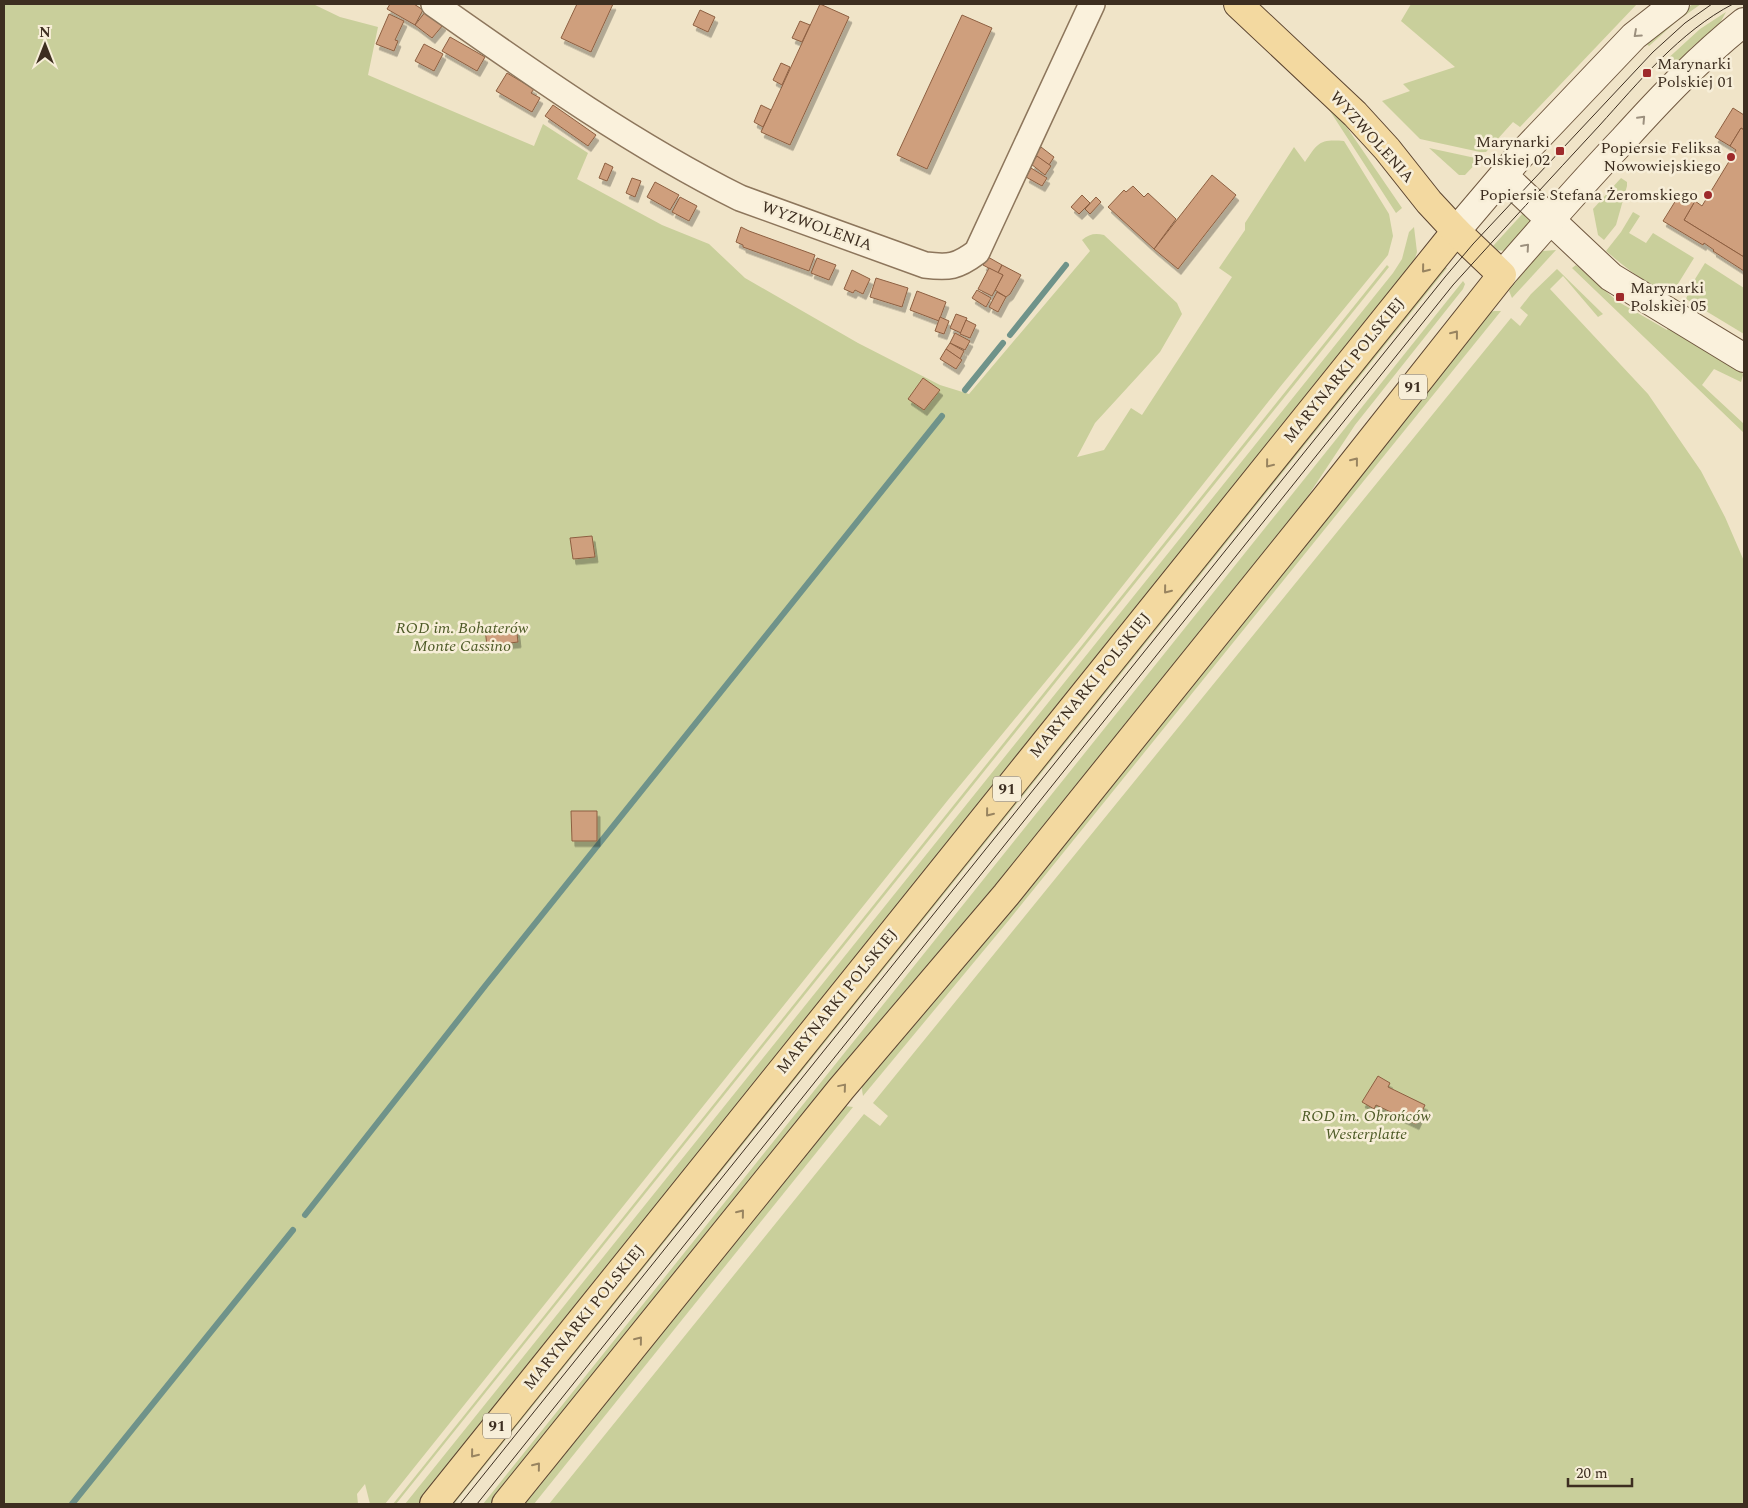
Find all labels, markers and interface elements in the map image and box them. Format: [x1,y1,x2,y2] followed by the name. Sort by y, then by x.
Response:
[20,20,70,70] north arrow
[39,22,51,43] text: N
[1633,28,1642,37] one-way arrow
[1657,52,1734,94] place label: Marynarki Polskiej 01
[1641,67,1653,79] marker: Marynarki Polskiej 01
[1324,86,1420,188] street label: WYZWOLENIA
[1636,116,1645,125] one-way arrow
[1473,130,1550,172] place label: Marynarki Polskiej 02
[1600,136,1721,178] place label: Popiersie Feliksa Nowowiejskiego
[1554,145,1566,157] marker: Marynarki Polskiej 02
[1725,151,1737,163] marker: Popiersie Feliksa Nowowiejskiego
[1479,183,1698,207] place label: Popiersie Stefana Żeromskiego
[1702,189,1714,201] marker: Popiersie Stefana Żeromskiego
[758,195,876,257] street label: WYZWOLENIA
[1520,244,1529,253] one-way arrow
[1423,263,1431,272] one-way arrow
[1630,276,1707,318] place label: Marynarki Polskiej 05
[1614,291,1626,303] marker: Marynarki Polskiej 05
[1277,292,1411,448] street label: MARYNARKI POLSKIEJ
[1450,331,1458,340] one-way arrow
[1399,374,1427,400] road number: 91
[1265,458,1274,467] one-way arrow
[1349,458,1357,467] one-way arrow
[1164,584,1172,593] one-way arrow
[1023,607,1157,763] street label: MARYNARKI POLSKIEJ
[396,616,529,658] park label: ROD im. Bohaterów Monte Cassino
[993,776,1021,802] road number: 91
[985,807,994,816] one-way arrow
[770,923,904,1079] street label: MARYNARKI POLSKIEJ
[838,1084,846,1093] one-way arrow
[1301,1104,1431,1146] park label: ROD im. Obrońców Westerplatte
[736,1210,745,1219] one-way arrow
[517,1239,651,1395] street label: MARYNARKI POLSKIEJ
[634,1337,642,1346] one-way arrow
[483,1414,511,1438] road number: 91
[472,1448,480,1457] one-way arrow
[1568,1456,1632,1488] scale bar
[1576,1462,1608,1485] text: 20 m
[532,1463,540,1472] one-way arrow

